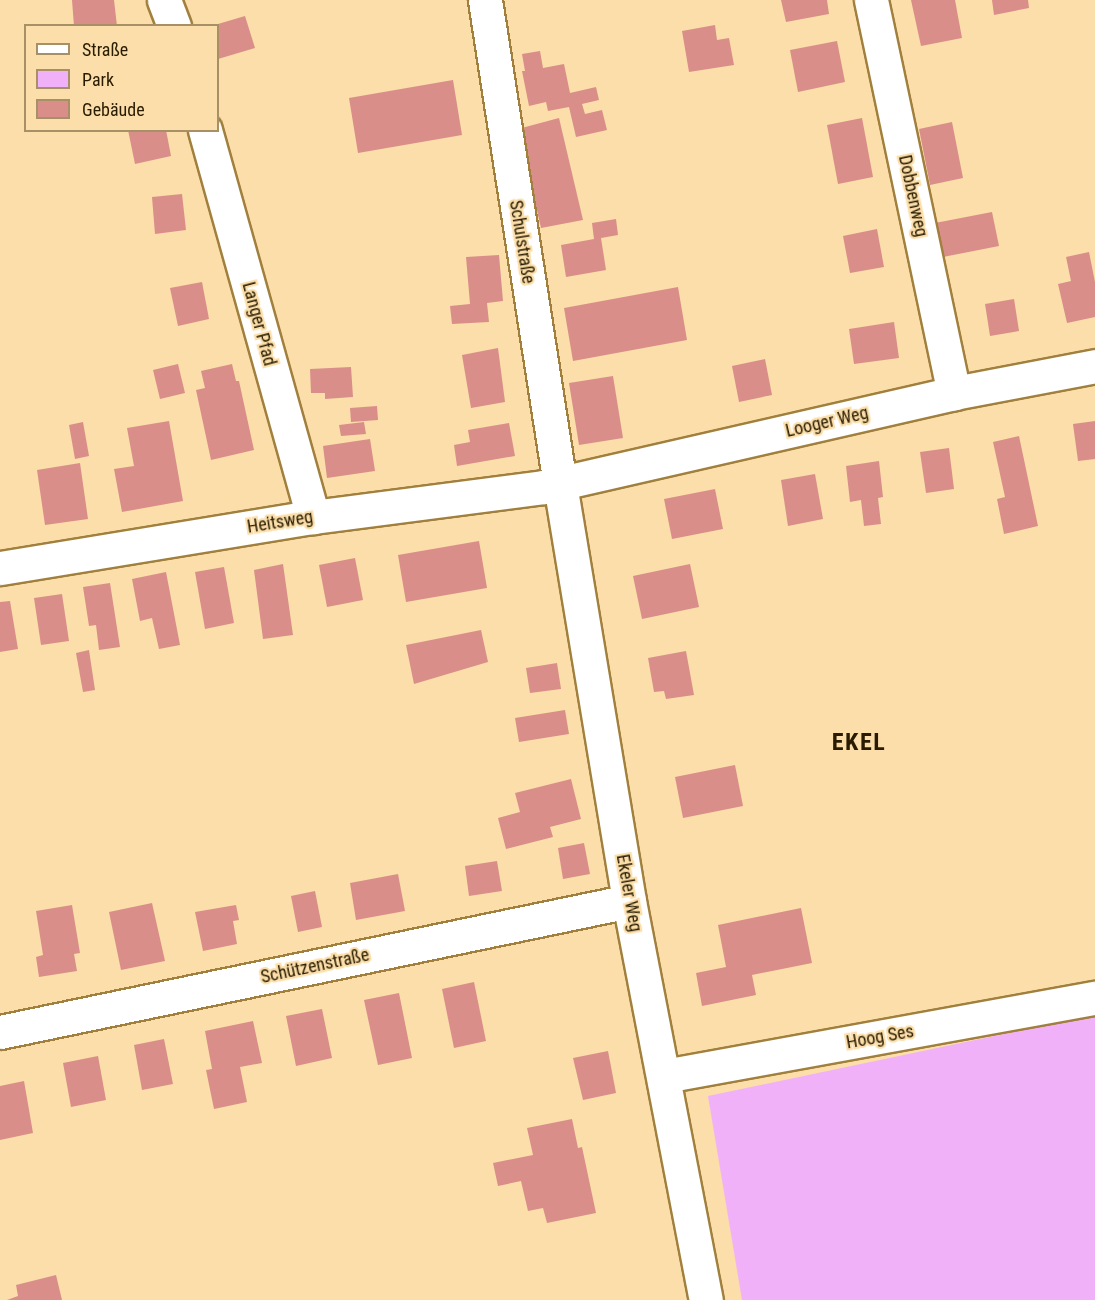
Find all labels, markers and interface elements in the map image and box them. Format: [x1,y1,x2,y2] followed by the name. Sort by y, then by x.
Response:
[24,24,219,132] legend
[82,39,128,60] text: Straße
[82,69,114,90] text: Park
[82,99,145,120] text: Gebäude
[894,153,932,239] street label: Dobbenweg
[505,199,539,285] street label: Schulstraße
[237,280,281,368] street label: Langer Pfad
[783,402,871,442] street label: Looger Weg
[246,506,314,538] street label: Heitsweg
[832,729,886,757] district label: EKEL
[612,853,646,933] street label: Ekeler Weg
[259,944,371,988] street label: Schützenstraße
[845,1020,915,1054] street label: Hoog Ses

